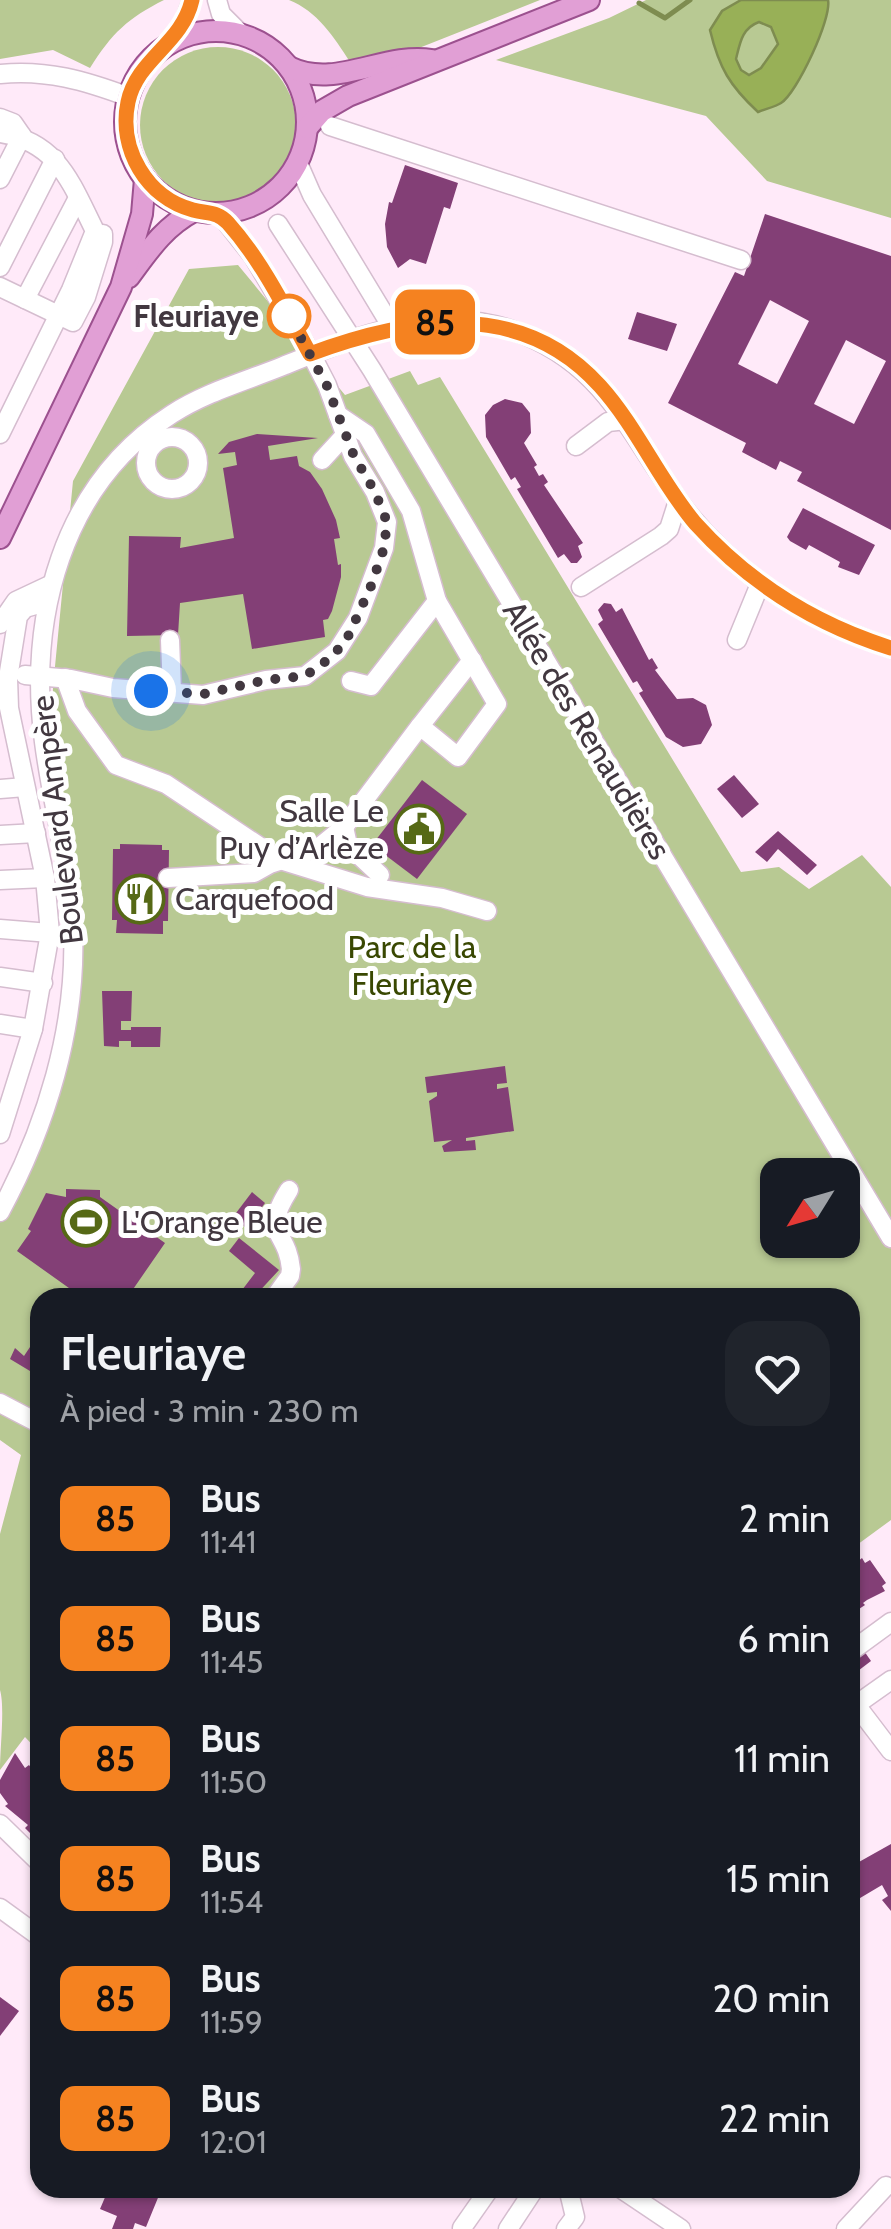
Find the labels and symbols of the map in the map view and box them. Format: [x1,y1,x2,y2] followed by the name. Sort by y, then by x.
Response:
[390,290,480,354] line badge: 85
[268,295,310,337] marker: Fleuriaye
[133,296,259,335] place label: Fleuriaye
[495,594,680,866] street label: Allée des Renaudières
[126,666,176,716] your location
[22,693,91,947] street label: Boulevard Ampère
[219,791,384,867] place label: Salle Le Puy d’Arlèze
[393,803,445,855] public building icon: Salle Le Puy d’Arlèze
[114,873,166,925] restaurant icon: Carquefood
[175,879,334,918] place label: Carquefood
[348,927,477,1003] park label: Parc de la Fleuriaye
[760,1158,860,1258] north arrow
[60,1196,112,1248] sports icon: L'Orange Bleue
[121,1202,323,1241] place label: L'Orange Bleue

